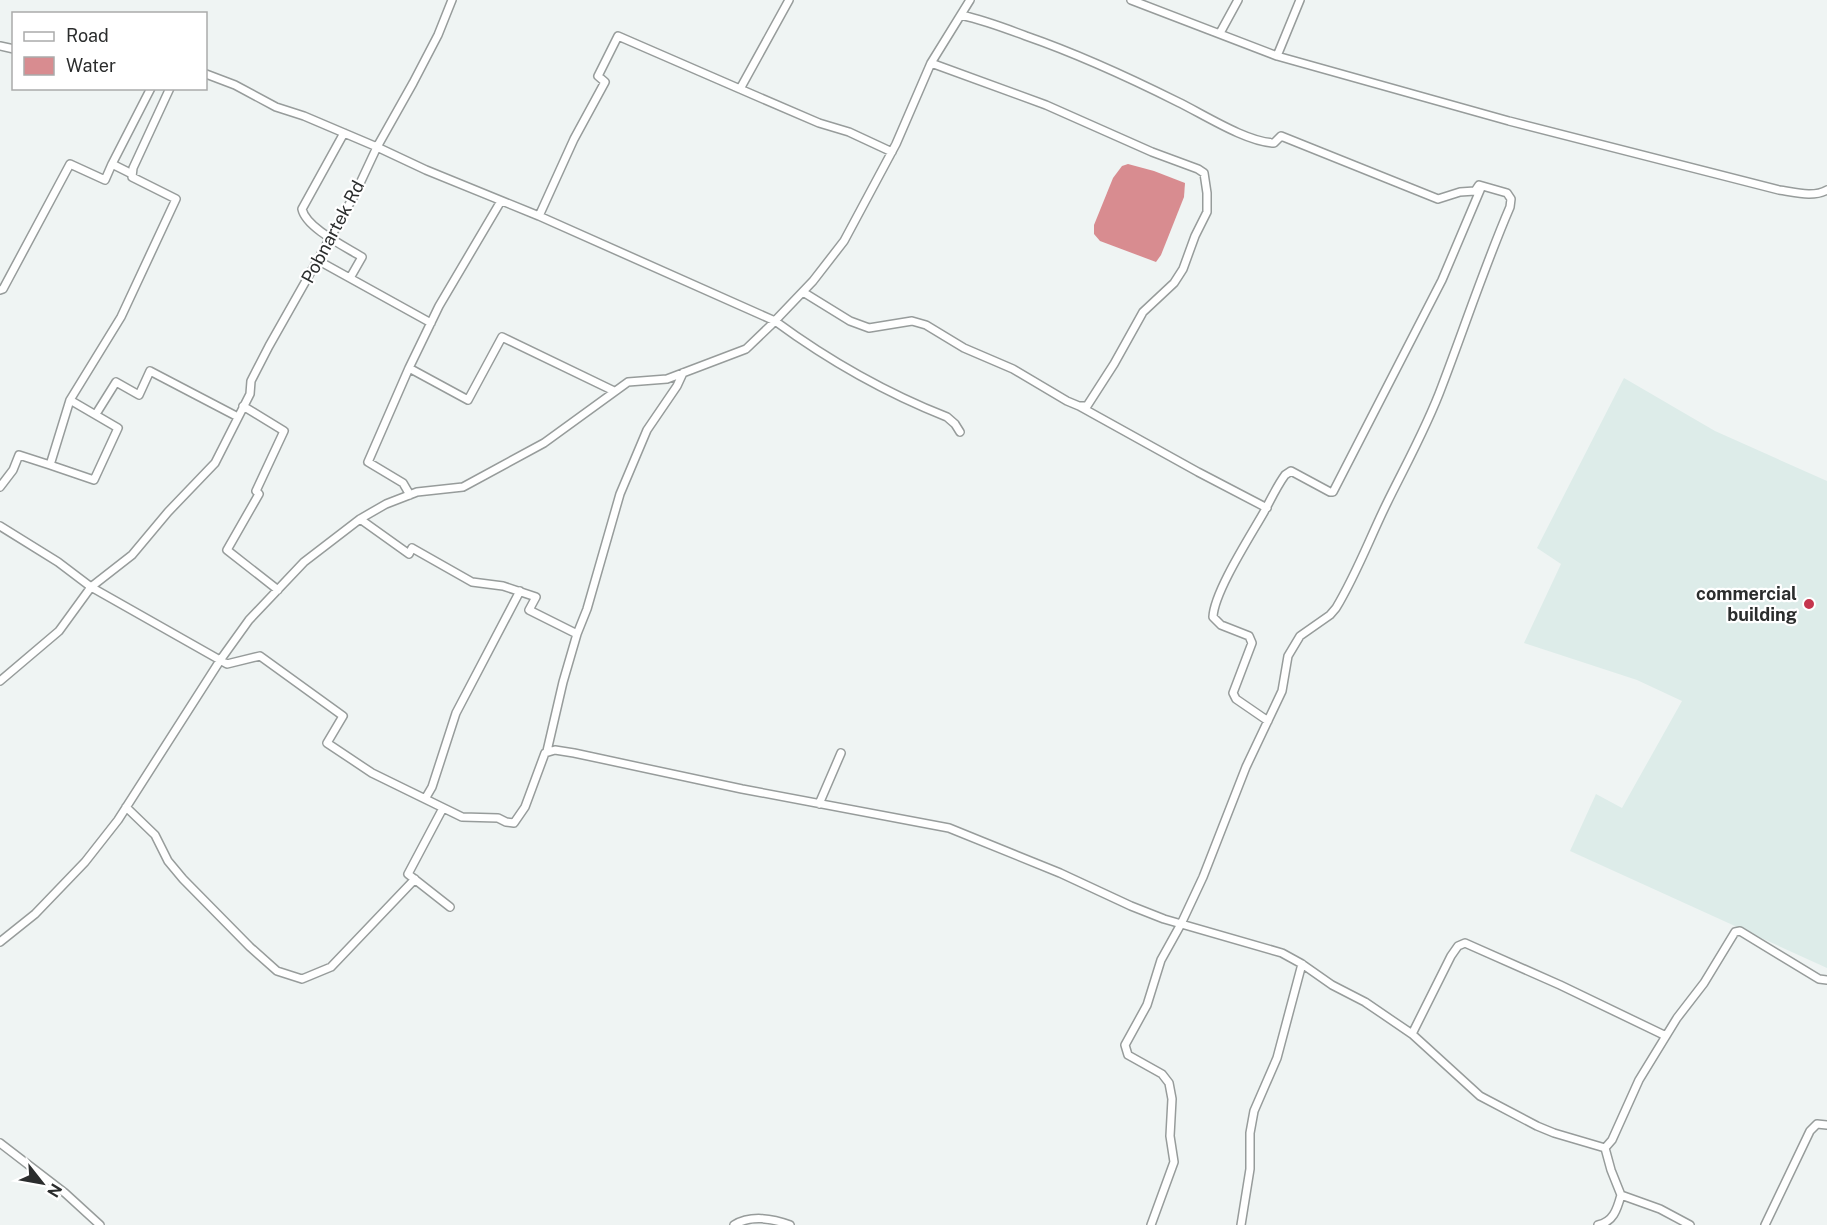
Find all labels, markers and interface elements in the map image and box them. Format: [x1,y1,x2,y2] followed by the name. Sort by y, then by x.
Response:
[12,12,207,90] legend
[66,25,109,46] text: Road
[66,55,116,76] text: Water
[297,177,368,287] street label: Pobnartek Rd
[1696,583,1797,625] place label: commercial building
[1802,597,1816,611] marker: commercial building
[12,1153,72,1213] north arrow
[43,1180,66,1201] text: N

